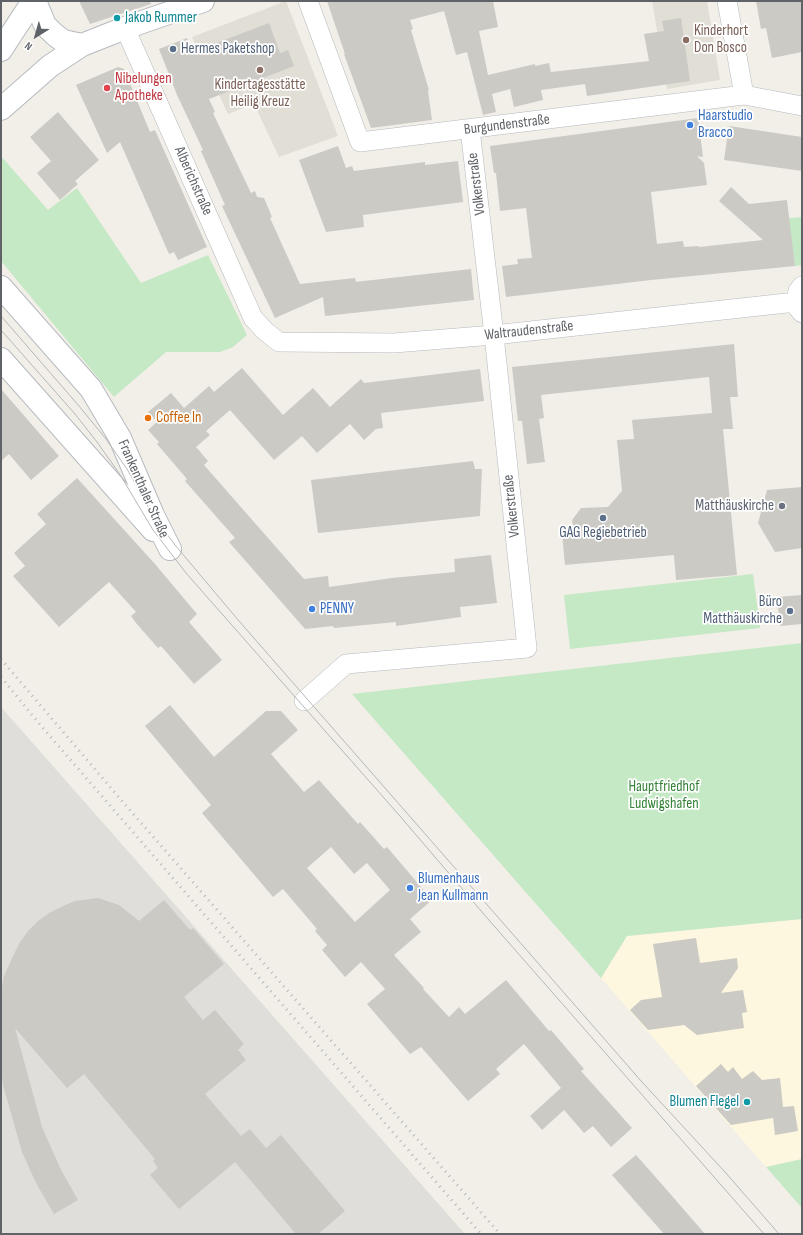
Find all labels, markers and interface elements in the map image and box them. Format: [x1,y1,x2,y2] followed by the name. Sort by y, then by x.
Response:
[125,9,197,27] place label: Jakob Rummer
[112,13,122,23] marker: Jakob Rummer
[16,16,56,56] north arrow
[694,22,748,57] place label: Kinderhort Don Bosco
[681,35,691,45] marker: Kinderhort Don Bosco
[22,39,35,53] text: N
[181,40,274,58] place label: Hermes Paketshop
[168,44,178,54] marker: Hermes Paketshop
[255,65,265,75] marker: Kindertagesstätte Heilig Kreuz
[115,70,172,105] place label: Nibelungen Apotheke
[215,76,305,111] place label: Kindertagesstätte Heilig Kreuz
[102,83,112,93] marker: Nibelungen Apotheke
[698,107,753,142] place label: Haarstudio Bracco
[463,111,551,139] street label: Burgundenstraße
[685,120,695,130] marker: Haarstudio Bracco
[170,144,216,218] street label: Alberichstraße
[464,152,490,216] street label: Volkerstraße
[484,317,574,345] street label: Waltraudenstraße
[156,409,201,427] place label: Coffee In
[143,413,153,423] marker: Coffee In
[113,437,173,541] street label: Frankenthaler Straße
[500,474,524,538] street label: Volkerstraße
[695,497,774,515] place label: Matthäuskirche
[777,501,787,511] marker: Matthäuskirche
[598,513,608,523] marker: GAG Regiebetrieb
[559,524,647,542] place label: GAG Regiebetrieb
[703,593,782,628] place label: Büro Matthäuskirche
[320,600,354,618] place label: PENNY
[307,604,317,614] marker: PENNY
[785,606,795,616] marker: Büro Matthäuskirche
[628,778,700,813] park label: Hauptfriedhof Ludwigshafen
[418,870,488,905] place label: Blumenhaus Jean Kullmann
[405,883,415,893] marker: Blumenhaus Jean Kullmann
[670,1093,739,1111] place label: Blumen Flegel
[742,1097,752,1107] marker: Blumen Flegel

